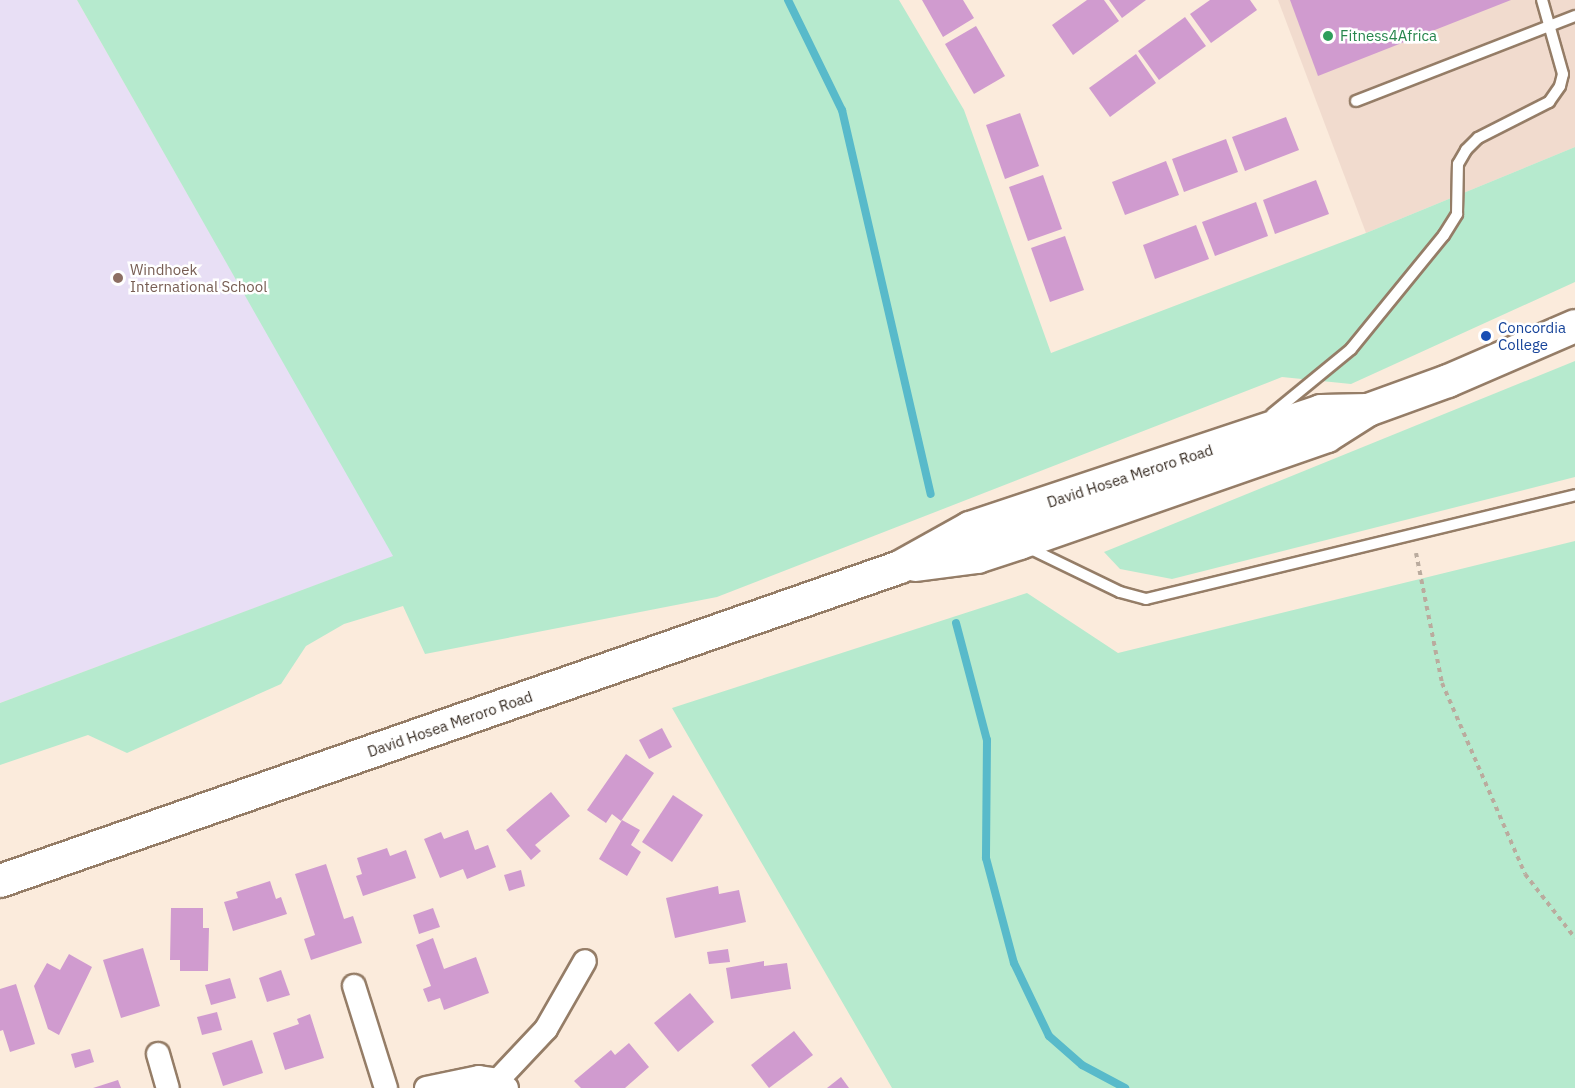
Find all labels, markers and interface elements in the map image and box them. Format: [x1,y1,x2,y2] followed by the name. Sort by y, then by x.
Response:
[1340,27,1437,45] place label: Fitness4Africa
[1321,29,1335,43] marker: Fitness4Africa
[130,260,267,295] place label: Windhoek International School
[111,271,125,285] marker: Windhoek International School
[1498,318,1566,353] place label: Concordia College
[1479,329,1493,343] marker: Concordia College
[1045,441,1215,511] street label: David Hosea Meroro Road
[365,687,535,761] street label: David Hosea Meroro Road

